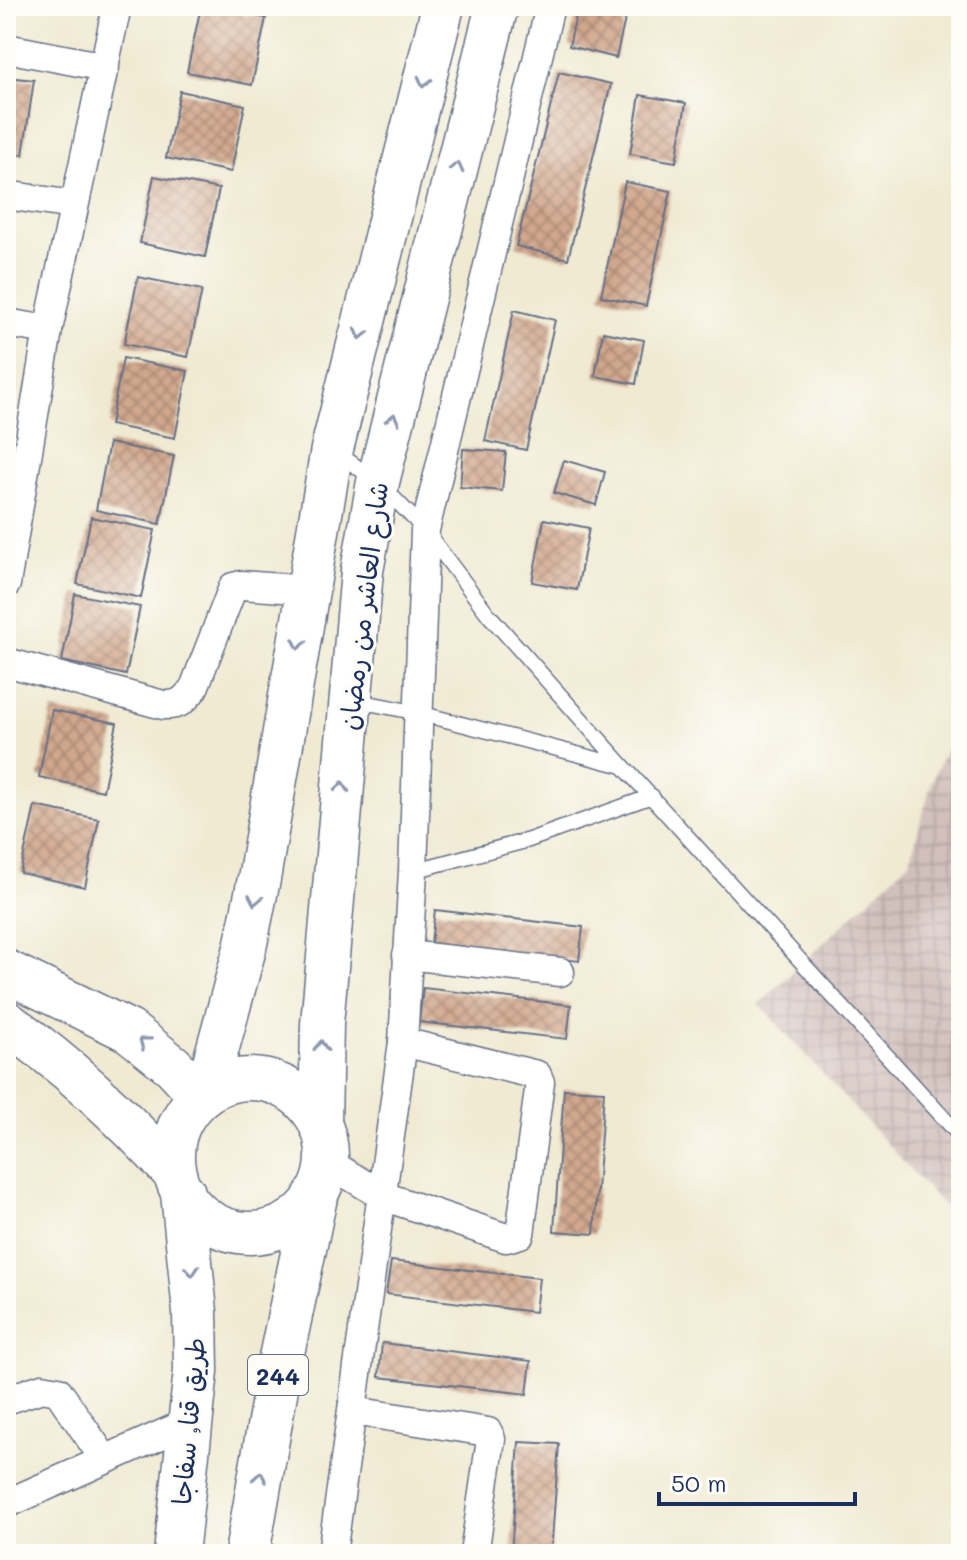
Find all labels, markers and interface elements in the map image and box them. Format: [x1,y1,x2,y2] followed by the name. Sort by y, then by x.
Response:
[416,74,433,88] one-way arrow
[447,161,464,174] one-way arrow
[353,327,370,340] one-way arrow
[384,413,401,427] one-way arrow
[331,480,397,732] street label: شارع العاشر من رمضان
[291,637,308,650] one-way arrow
[333,780,350,793] one-way arrow
[247,893,264,907] one-way arrow
[139,1038,153,1052] one-way arrow
[312,1039,329,1052] one-way arrow
[183,1265,200,1278] one-way arrow
[164,1336,212,1506] street label: طريق قنا, سفاجا
[248,1355,308,1395] road number: 244
[659,1456,855,1506] scale bar
[671,1467,727,1498] text: 50 m
[250,1470,267,1484] one-way arrow

